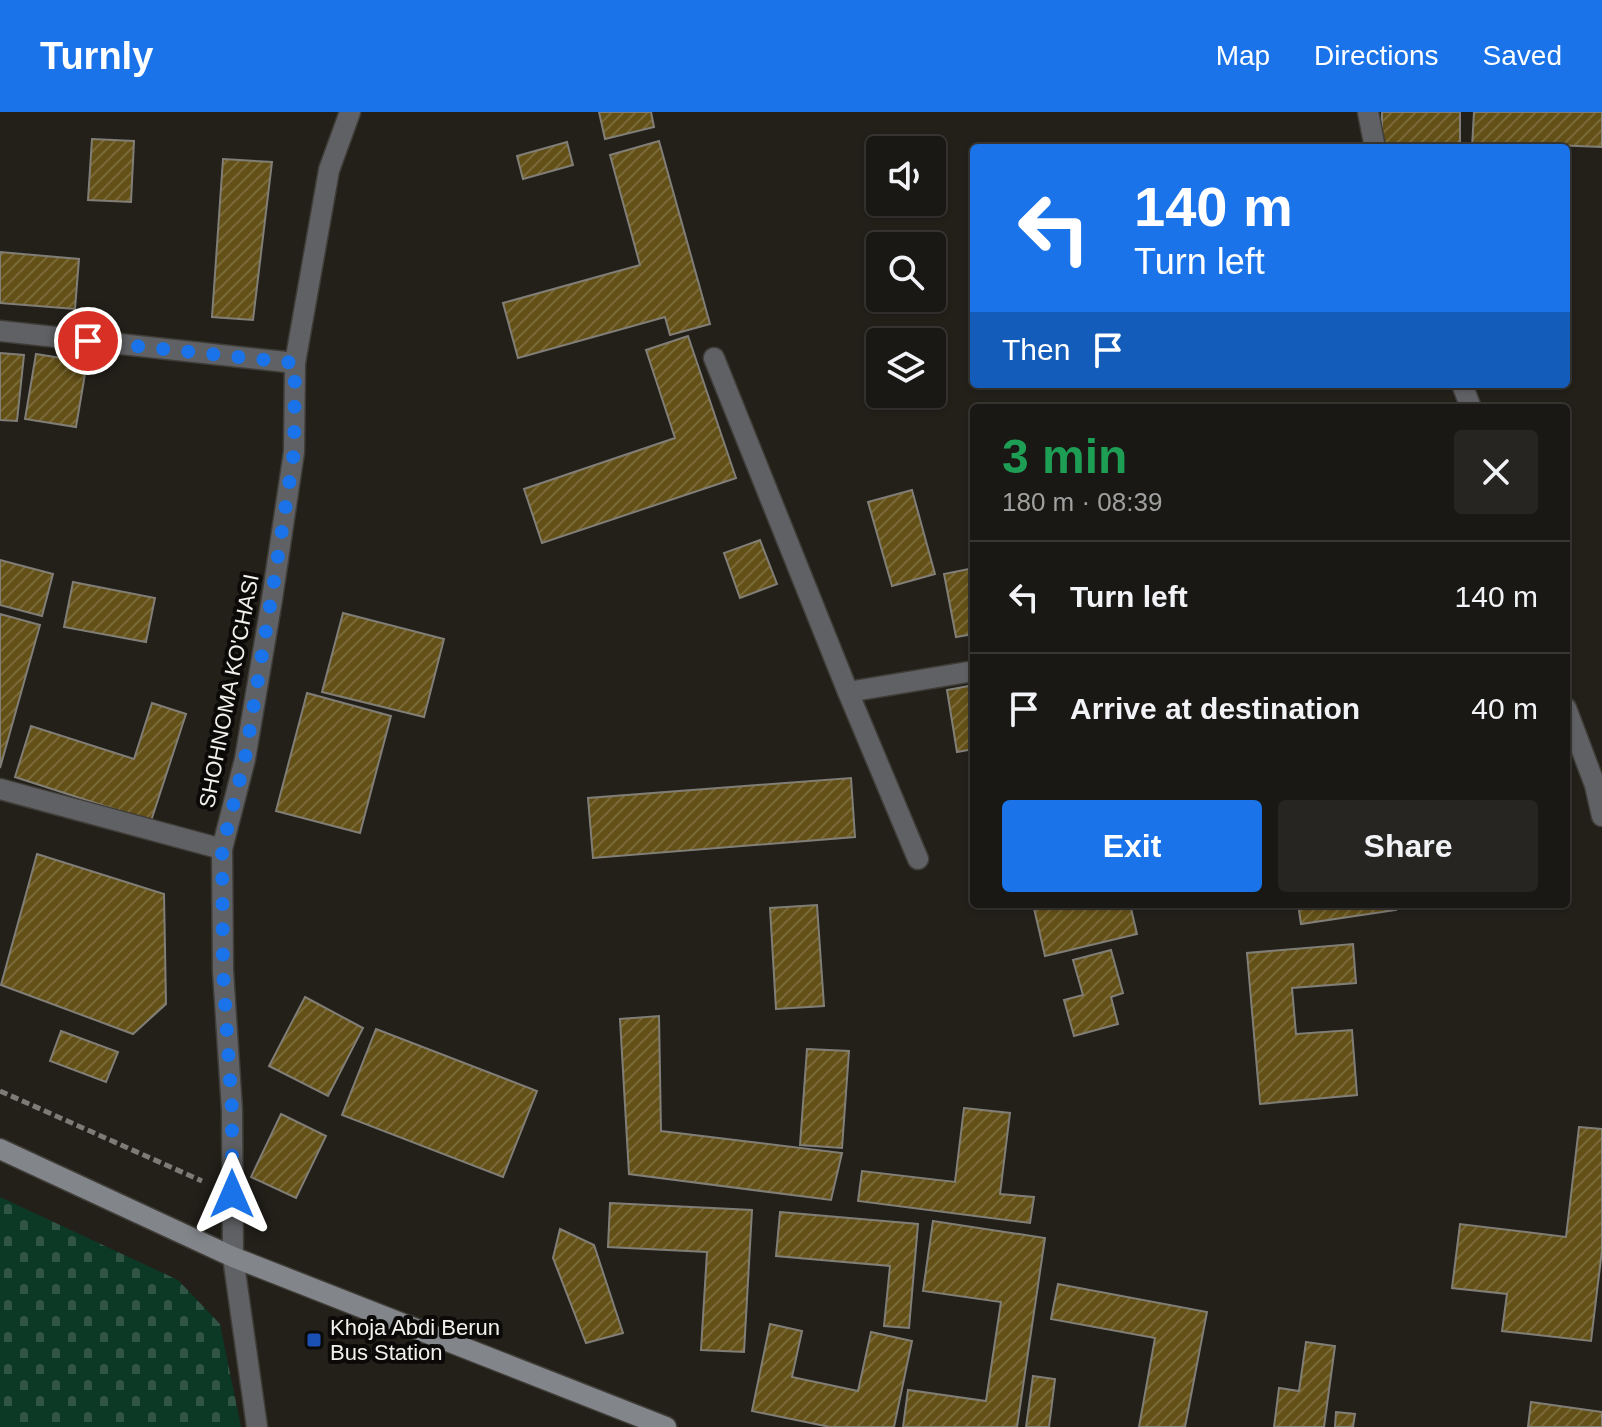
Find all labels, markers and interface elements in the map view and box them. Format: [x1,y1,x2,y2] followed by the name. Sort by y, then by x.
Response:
[40,35,153,77] text: Turnly
[1216,40,1270,71] text: Map
[1314,40,1439,71] text: Directions
[1483,40,1562,71] text: Saved
[866,136,946,408] map controls
[866,136,946,216] button: sound
[1134,175,1293,238] text: 140 m
[1002,176,1106,280] icon: left
[866,232,946,312] button: search
[1134,241,1265,282] text: Turn left
[54,307,122,375] pin
[66,319,110,363] icon: arrive
[866,328,946,408] button: layers
[1086,328,1130,372] icon: arrive
[1002,333,1070,366] text: Then
[1002,430,1127,483] text: 3 min
[1454,430,1538,514] button: close
[1002,487,1162,517] text: 180 m · 08:39
[194,572,264,810] street label: SHOHNOMA KO'CHASI
[1002,575,1046,619] icon: left
[1070,580,1188,613] text: Turn left
[1455,580,1538,613] text: 140 m
[1002,687,1046,731] icon: arrive
[1070,692,1360,725] text: Arrive at destination
[1471,692,1538,725] text: 40 m
[1002,800,1262,892] button: Exit
[1278,800,1538,892] button: Share
[190,1152,274,1236] position arrow
[330,1315,500,1365] place label: Khoja Abdi Berun Bus Station
[305,1331,323,1349] marker: Khoja Abdi Berun Bus Station

